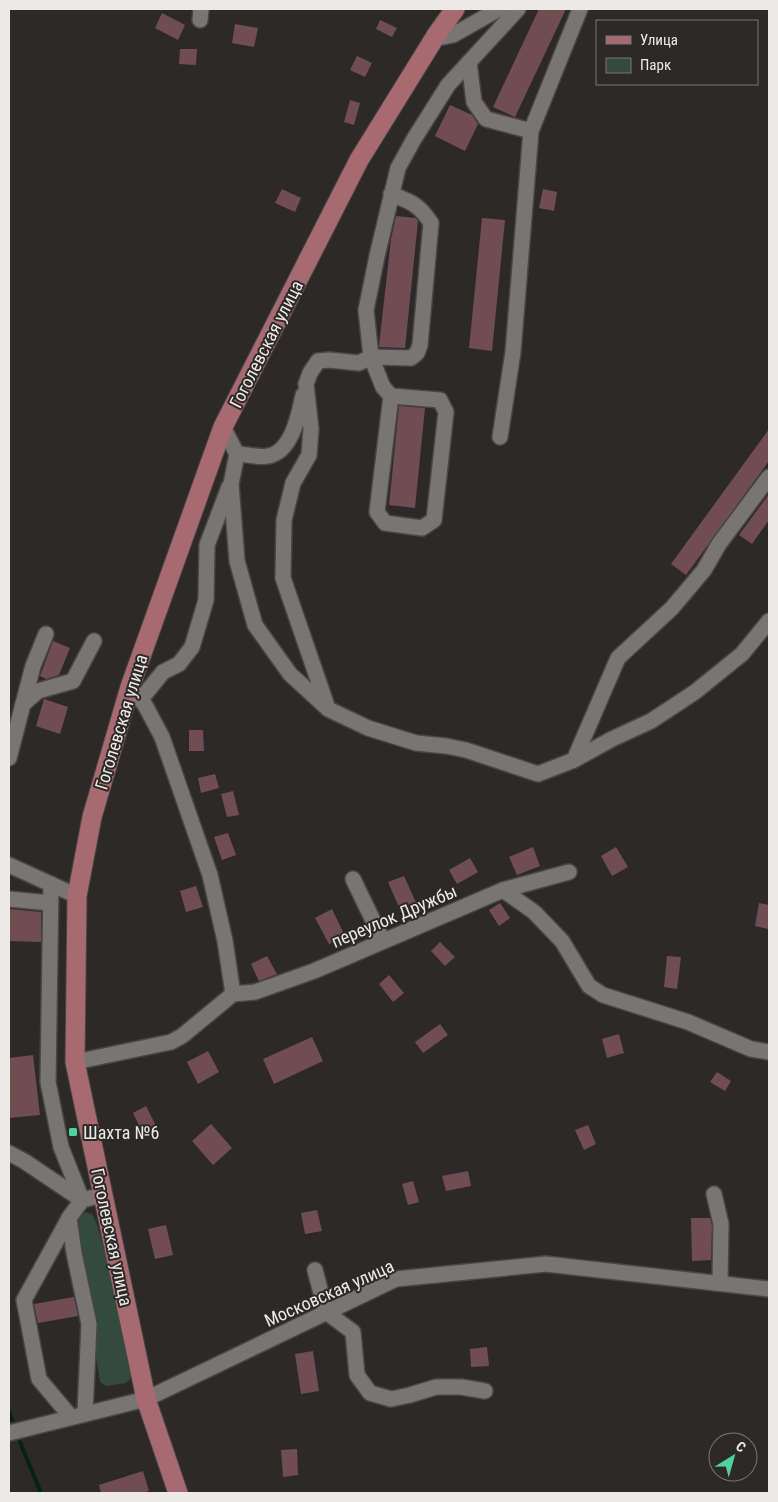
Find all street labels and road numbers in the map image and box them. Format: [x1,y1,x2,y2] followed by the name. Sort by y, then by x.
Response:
[225,277,307,411] street label: Гоголевская улица
[90,652,152,792] street label: Гоголевская улица
[328,880,460,952] street label: переулок Дружбы
[87,1166,137,1308] street label: Гоголевская улица
[261,1255,397,1331] street label: Московская улица

